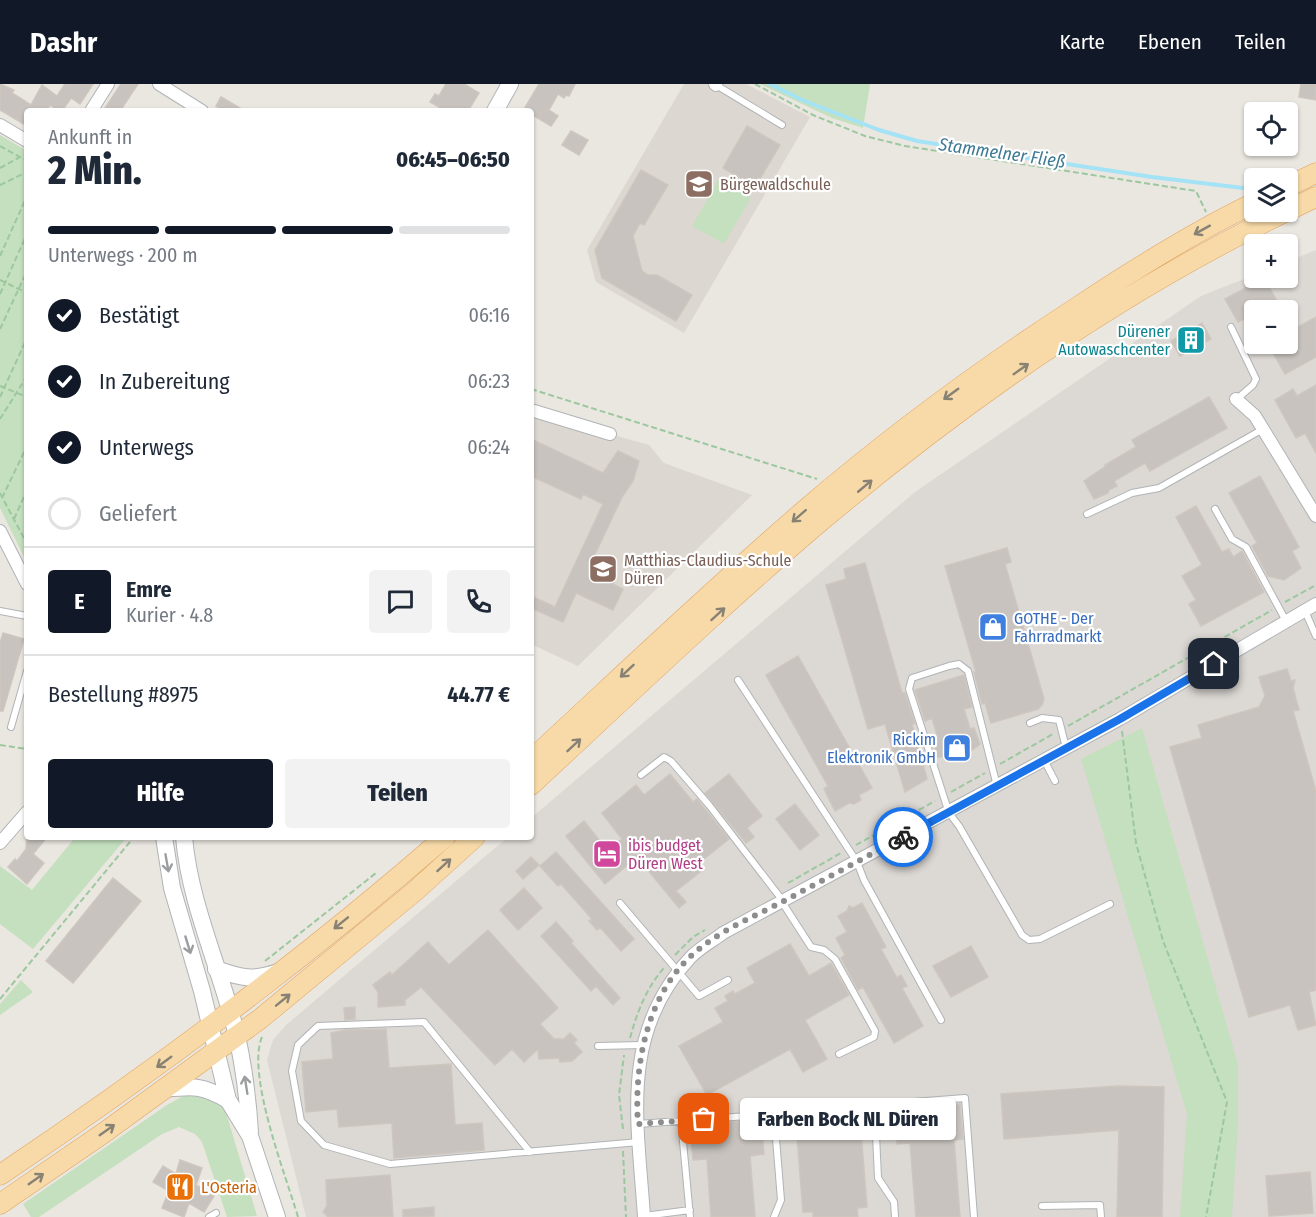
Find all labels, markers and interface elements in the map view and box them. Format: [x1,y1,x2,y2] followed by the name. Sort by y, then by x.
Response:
[30,26,97,59] text: Dashr
[1059,29,1105,55] text: Karte
[1138,29,1202,55] text: Ebenen
[1235,29,1286,55] text: Teilen
[1244,102,1298,354] map controls
[1244,102,1298,156] button: locate
[48,125,132,149] text: Ankunft in
[936,133,1067,173] water label: Stammelner Fließ
[396,146,510,173] text: 06:45–06:50
[48,148,142,194] text: 2 Min.
[683,168,715,200] school or university icon: Bürgewaldschule
[1244,168,1298,222] button: layers
[720,175,831,194] place label: Bürgewaldschule
[1194,224,1211,236] one-way arrow
[1244,234,1298,288] button: +
[48,243,198,267] text: Unterwegs · 200 m
[48,299,81,332] icon: check
[1244,300,1298,354] button: −
[99,302,179,329] text: Bestätigt
[469,303,510,327] text: 06:16
[1058,322,1170,359] place label: Dürener Autowaschcenter
[1175,324,1207,356] building icon: Dürener Autowaschcenter
[1012,362,1028,375] one-way arrow
[48,365,81,398] icon: check
[99,368,230,395] text: In Zubereitung
[468,369,510,393] text: 06:23
[944,388,960,400] one-way arrow
[48,431,81,464] icon: check
[99,434,194,461] text: Unterwegs
[467,435,510,459] text: 06:24
[857,479,873,492] one-way arrow
[99,500,177,527] text: Geliefert
[791,509,806,523] one-way arrow
[624,551,791,588] place label: Matthias-Claudius-Schule Düren
[587,553,619,585] school or university icon: Matthias-Claudius-Schule Düren
[369,570,432,633] button: chat
[447,570,510,633] button: phone
[126,576,172,603] text: Emre
[74,588,85,615] text: E
[126,603,213,627] text: Kurier · 4.8
[710,607,725,621] one-way arrow
[1014,609,1103,646] place label: GOTHE - Der Fahrradmarkt
[977,611,1009,643] shop icon: GOTHE - Der Fahrradmarkt
[1188,638,1239,689] pin
[1197,647,1230,680] icon: home
[619,664,634,679] one-way arrow
[48,681,198,708] text: Bestellung #8975
[447,681,510,708] text: 44.77 €
[827,730,936,767] place label: Rickim Elektronik GmbH
[941,732,973,764] shop icon: Rickim Elektronik GmbH
[566,739,581,753] one-way arrow
[48,759,273,828] button: Hilfe
[285,759,510,828] button: Teilen
[873,807,933,867] courier
[887,821,920,854] icon: bike
[628,836,703,873] place label: ibis budget Düren West
[591,838,623,870] hotel icon: ibis budget Düren West
[162,853,173,872] one-way arrow
[437,857,452,872] one-way arrow
[333,916,349,929] one-way arrow
[183,935,194,954] one-way arrow
[275,993,290,1007] one-way arrow
[156,1055,172,1068] one-way arrow
[240,1076,251,1096] one-way arrow
[678,1093,729,1144] pin
[740,1098,956,1140] callout: Farben Bock NL Düren
[687,1102,720,1135] icon: bag
[758,1107,938,1131] text: Farben Bock NL Düren
[99,1123,115,1136] one-way arrow
[164,1171,196,1203] restaurant icon: L'Osteria
[28,1173,44,1185] one-way arrow
[201,1178,257,1197] place label: L'Osteria

